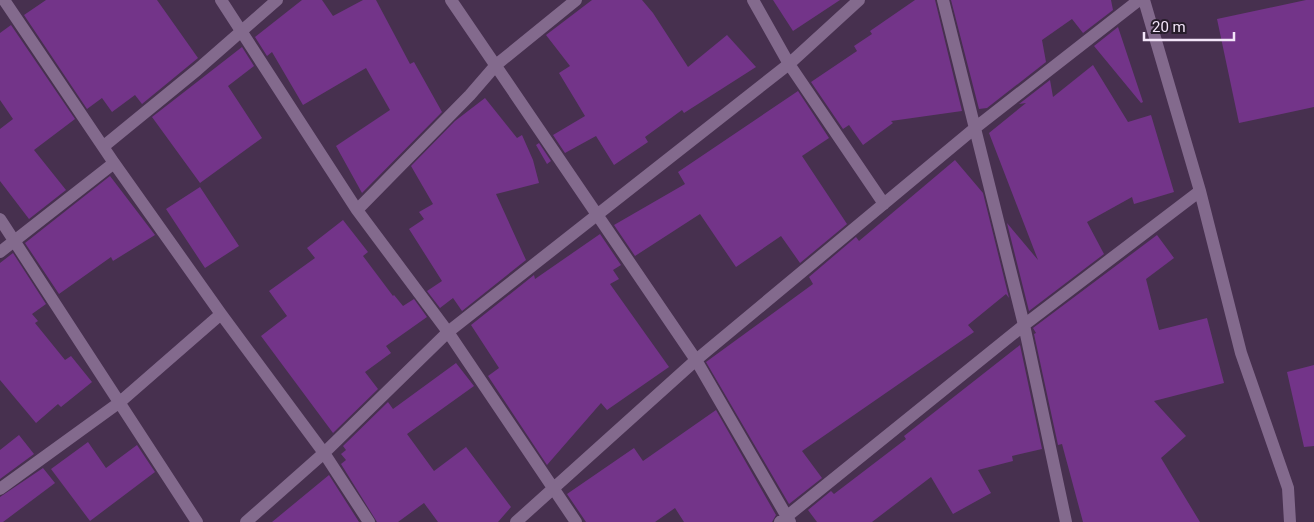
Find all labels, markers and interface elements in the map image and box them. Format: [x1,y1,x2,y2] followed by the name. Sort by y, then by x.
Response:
[1144,10,1234,42] scale bar
[1152,18,1186,36] text: 20 m

